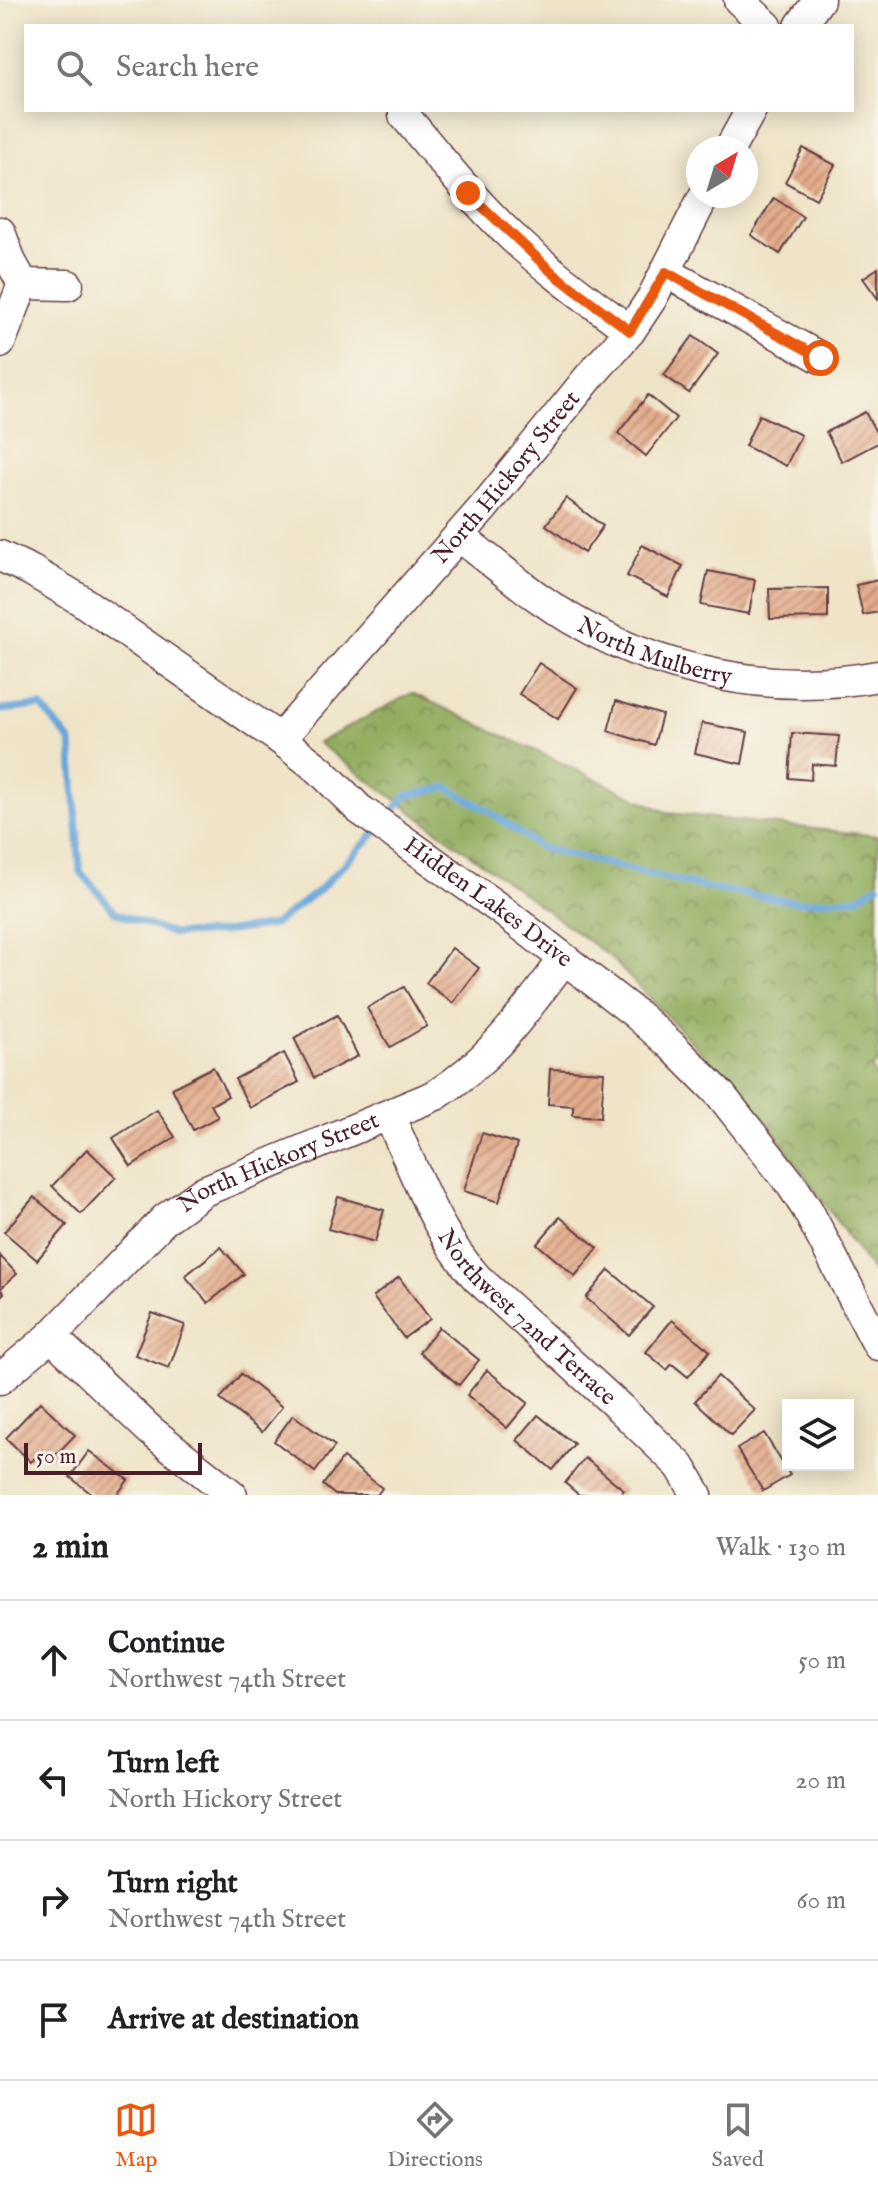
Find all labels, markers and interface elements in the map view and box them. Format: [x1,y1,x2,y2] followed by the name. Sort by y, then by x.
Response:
[24,24,854,112] search box
[52,46,96,90] icon: search
[116,49,259,87] text: Search here
[686,136,758,208] north arrow
[450,175,486,211] route end
[803,340,839,376] route start
[425,384,587,571] street label: North Hickory Street
[572,610,735,692] street label: North Mulberry
[397,830,579,975] street label: Hidden Lakes Drive
[172,1105,384,1220] street label: North Hickory Street
[430,1224,623,1413] street label: Northwest 72nd Terrace
[782,1399,854,1471] map controls
[782,1399,854,1471] button: layers
[24,1439,202,1475] scale bar
[36,1443,77,1471] text: 50 m
[32,1526,109,1569] text: 2 min
[716,1531,846,1564] text: Walk · 130 m
[108,1625,225,1663] text: Continue
[32,1638,76,1682] icon: ahead
[798,1644,846,1677] text: 50 m
[108,1663,346,1696] text: Northwest 74th Street
[108,1745,219,1783] text: Turn left
[32,1758,76,1802] icon: left
[795,1764,846,1797] text: 20 m
[108,1783,342,1816] text: North Hickory Street
[108,1865,238,1903] text: Turn right
[32,1878,76,1922] icon: right
[797,1884,846,1917] text: 60 m
[108,1903,346,1936] text: Northwest 74th Street
[32,1998,76,2042] icon: arrive
[108,2001,359,2039] text: Arrive at destination
[114,2098,158,2174] tab: Map
[387,2098,483,2174] tab: Directions
[712,2098,764,2174] tab: Saved

